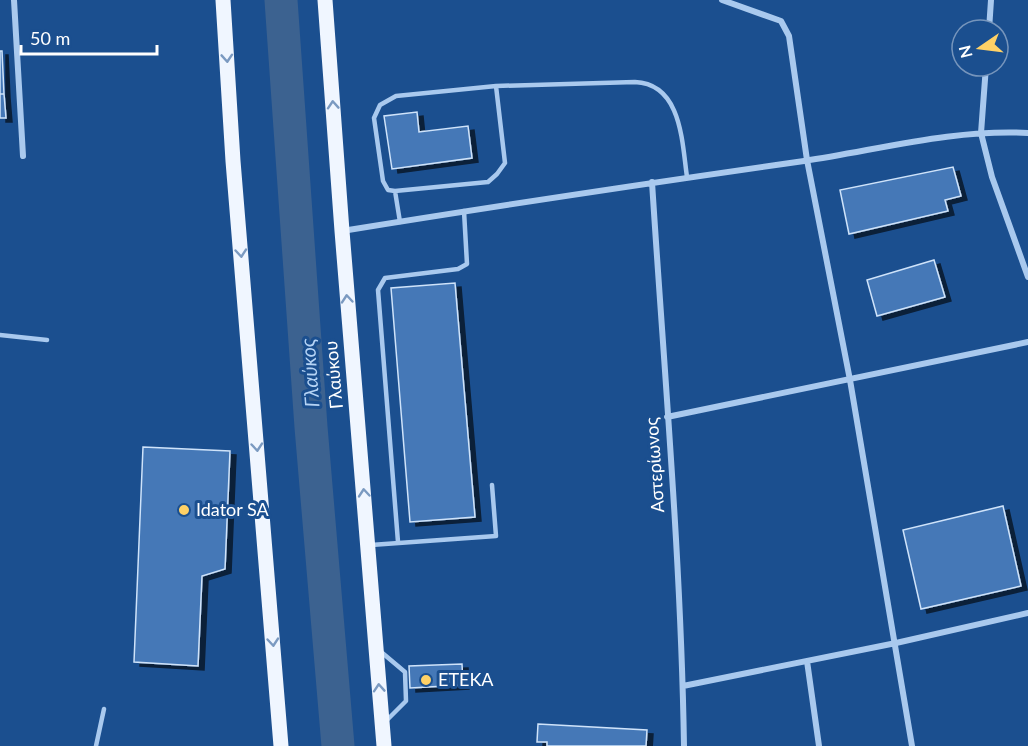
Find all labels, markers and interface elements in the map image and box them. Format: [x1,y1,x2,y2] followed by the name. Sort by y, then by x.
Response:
[21,18,158,56] scale bar
[950,18,1010,78] north arrow
[30,27,70,49] text: 50 m
[954,43,976,60] text: N
[220,54,233,63] one-way arrow
[326,100,339,109] one-way arrow
[234,248,247,257] one-way arrow
[341,294,354,304] one-way arrow
[295,337,323,408] water label: Γλαύκος
[319,340,347,410] street label: Γλαύκου
[640,416,668,513] street label: Αστερίωνος
[250,443,263,452] one-way arrow
[358,489,371,498] one-way arrow
[196,498,270,520] place label: Idator SA
[177,503,191,517] marker: Idator SA
[266,637,279,646] one-way arrow
[438,668,494,690] place label: ΕΤΕΚΑ
[419,673,433,687] marker: ΕΤΕΚΑ
[373,683,386,692] one-way arrow

